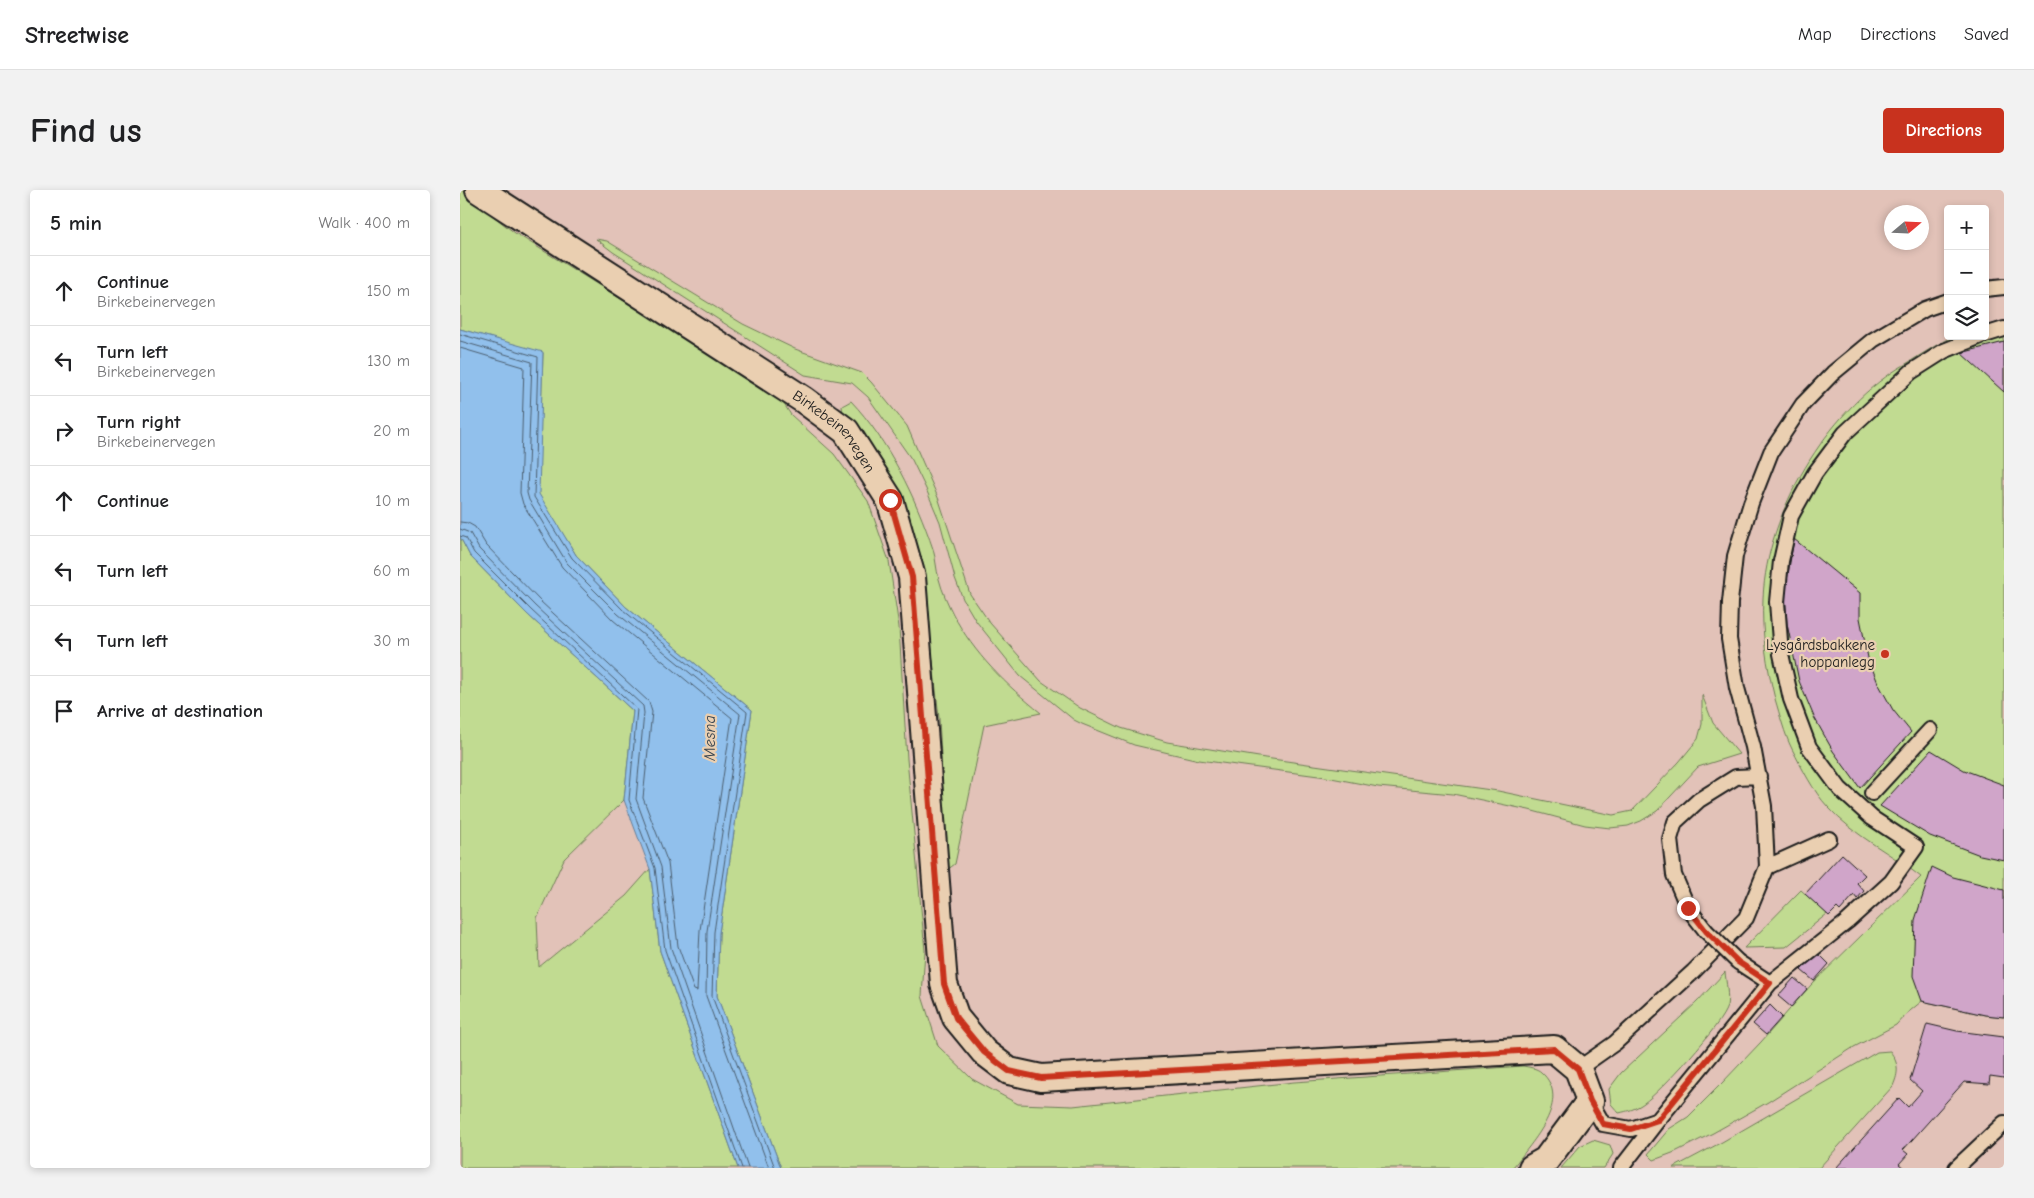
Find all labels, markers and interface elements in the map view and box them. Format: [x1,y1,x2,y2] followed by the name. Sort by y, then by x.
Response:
[25,21,129,49] text: Streetwise
[1798,24,1832,45] text: Map
[1860,24,1936,45] text: Directions
[1964,24,2009,45] text: Saved
[1883,108,2004,153] button: Directions
[30,110,142,151] text: Find us
[1884,205,1929,250] north arrow
[1944,205,1989,340] map controls
[1944,205,1989,250] button: +
[50,211,102,235] text: 5 min
[318,214,410,232] text: Walk · 400 m
[1944,250,1989,295] button: −
[97,271,169,293] text: Continue
[50,277,78,305] icon: ahead
[367,282,410,300] text: 150 m
[97,293,215,311] text: Birkebeinervegen
[1944,295,1989,340] button: layers
[97,341,168,363] text: Turn left
[50,347,78,375] icon: left
[367,352,410,370] text: 130 m
[97,363,215,381] text: Birkebeinervegen
[789,386,879,476] street label: Birkebeinervegen
[97,411,181,433] text: Turn right
[50,417,78,445] icon: right
[373,422,410,440] text: 20 m
[97,433,215,451] text: Birkebeinervegen
[50,487,78,515] icon: ahead
[879,489,902,512] route start
[97,490,169,512] text: Continue
[375,492,410,510] text: 10 m
[50,557,78,585] icon: left
[97,560,168,582] text: Turn left
[373,562,410,580] text: 60 m
[50,627,78,655] icon: left
[97,630,168,652] text: Turn left
[374,632,410,650] text: 30 m
[1766,636,1875,671] place label: Lysgårdsbakkene hoppanlegg
[1879,648,1891,660] marker: Lysgårdsbakkene hoppanlegg
[50,697,78,725] icon: arrive
[97,700,263,722] text: Arrive at destination
[701,715,719,762] water label: Mesna
[1677,897,1700,920] route end

